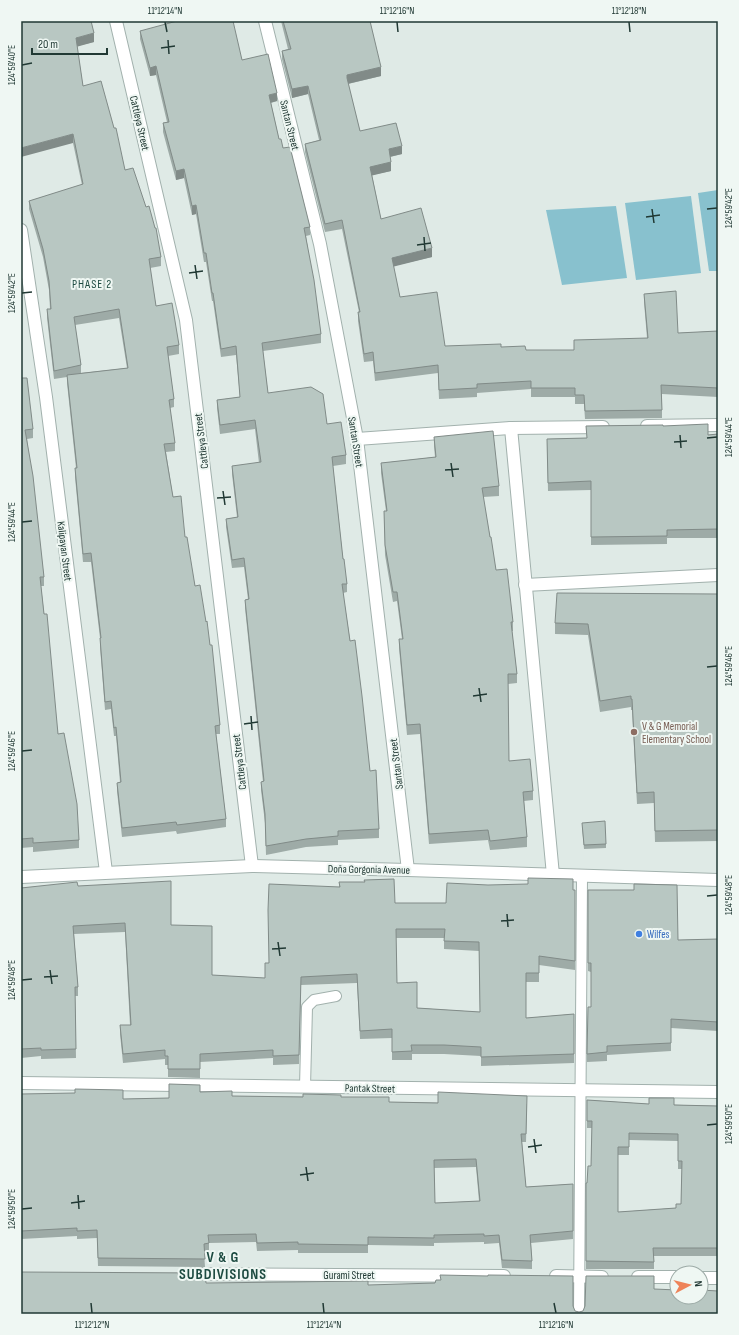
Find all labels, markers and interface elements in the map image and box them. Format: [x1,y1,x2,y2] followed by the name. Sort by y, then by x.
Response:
[148,5,182,17] text: 11°12'14"N
[380,5,414,17] text: 11°12'16"N
[612,5,646,17] text: 11°12'18"N
[32,30,107,56] scale bar
[38,37,58,52] text: 20 m
[6,45,18,85] text: 124°59'40"E
[127,94,152,152] street label: Cattleya Street
[277,99,302,152] street label: Santan Street
[723,188,735,228] text: 124°59'42"E
[6,273,18,313] text: 124°59'42"E
[72,277,112,292] district label: PHASE 2
[192,412,211,469] street label: Cattleya Street
[345,416,366,469] street label: Santan Street
[723,417,735,457] text: 124°59'44"E
[6,502,18,542] text: 124°59'44"E
[54,520,75,582] street label: Kalipayan Street
[723,646,735,686] text: 124°59'46"E
[642,720,711,746] place label: V & G Memorial Elementary School
[629,727,639,737] marker: V & G Memorial Elementary School
[6,731,18,771] text: 124°59'46"E
[230,733,249,790] street label: Cattleya Street
[387,737,406,790] street label: Santan Street
[328,862,410,877] street label: Doña Gorgonia Avenue
[723,875,735,915] text: 124°59'48"E
[647,928,670,941] place label: Wilfes
[634,929,644,939] marker: Wilfes
[6,960,18,1000] text: 124°59'48"E
[345,1082,396,1095] street label: Pantak Street
[723,1104,735,1144] text: 124°59'50"E
[6,1189,18,1229] text: 124°59'50"E
[179,1248,267,1284] district label: V & G SUBDIVISIONS
[669,1265,709,1305] north arrow
[323,1269,375,1282] street label: Gurami Street
[692,1280,705,1288] text: N
[75,1319,109,1331] text: 11°12'12"N
[307,1319,341,1331] text: 11°12'14"N
[539,1319,573,1331] text: 11°12'16"N

